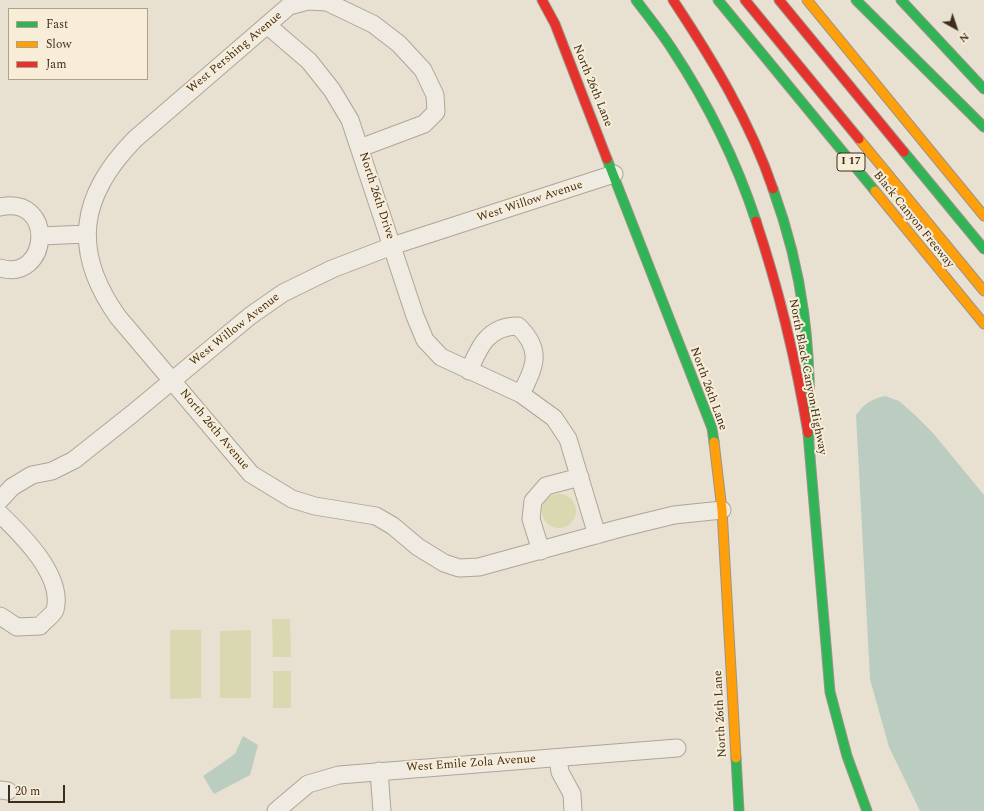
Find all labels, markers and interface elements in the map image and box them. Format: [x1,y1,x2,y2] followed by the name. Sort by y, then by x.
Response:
[8,8,148,80] legend
[936,8,976,48] north arrow
[185,9,285,97] street label: West Pershing Avenue
[46,15,68,34] text: Fast
[955,28,973,47] text: N
[46,35,71,54] text: Slow
[569,43,615,129] street label: North 26th Lane
[46,55,67,74] text: Jam
[355,151,397,241] street label: North 26th Drive
[837,153,865,171] road number: I 17
[870,169,956,271] street label: Black Canyon Freeway
[475,178,585,226] street label: West Willow Avenue
[187,290,283,370] street label: West Willow Avenue
[785,298,829,456] street label: North Black Canyon Highway
[686,345,730,433] street label: North 26th Lane
[176,387,252,473] street label: North 26th Avenue
[712,670,730,758] street label: North 26th Lane
[406,752,536,776] street label: West Emile Zola Avenue
[10,777,67,803] scale bar
[15,782,40,801] text: 20 m

